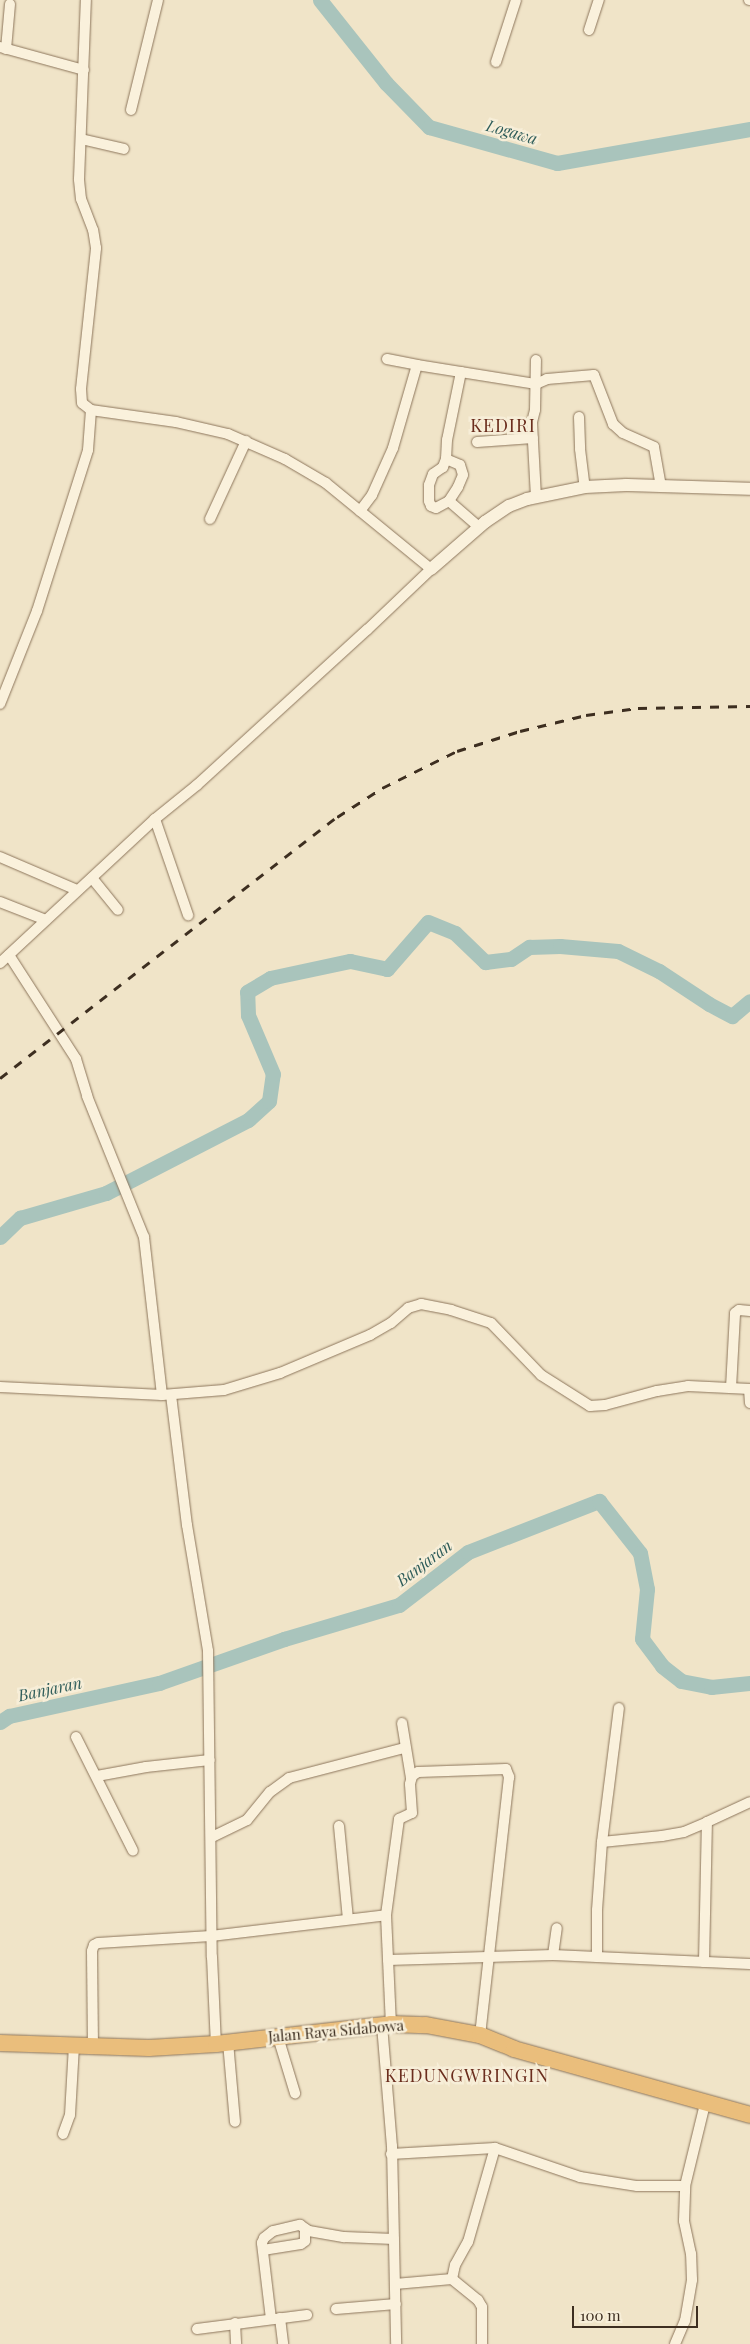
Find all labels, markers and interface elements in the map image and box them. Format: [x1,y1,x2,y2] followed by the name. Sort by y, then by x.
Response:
[484,116,540,148] water label: Logawa
[470,414,536,436] district label: KEDIRI
[392,1536,456,1590] water label: Banjaran
[16,1673,84,1705] water label: Banjaran
[267,2016,405,2046] street label: Jalan Raya Sidabowa
[383,2064,551,2086] district label: KEDUNGWRINGIN
[575,2296,701,2328] scale bar
[580,2305,621,2325] text: 100 m

